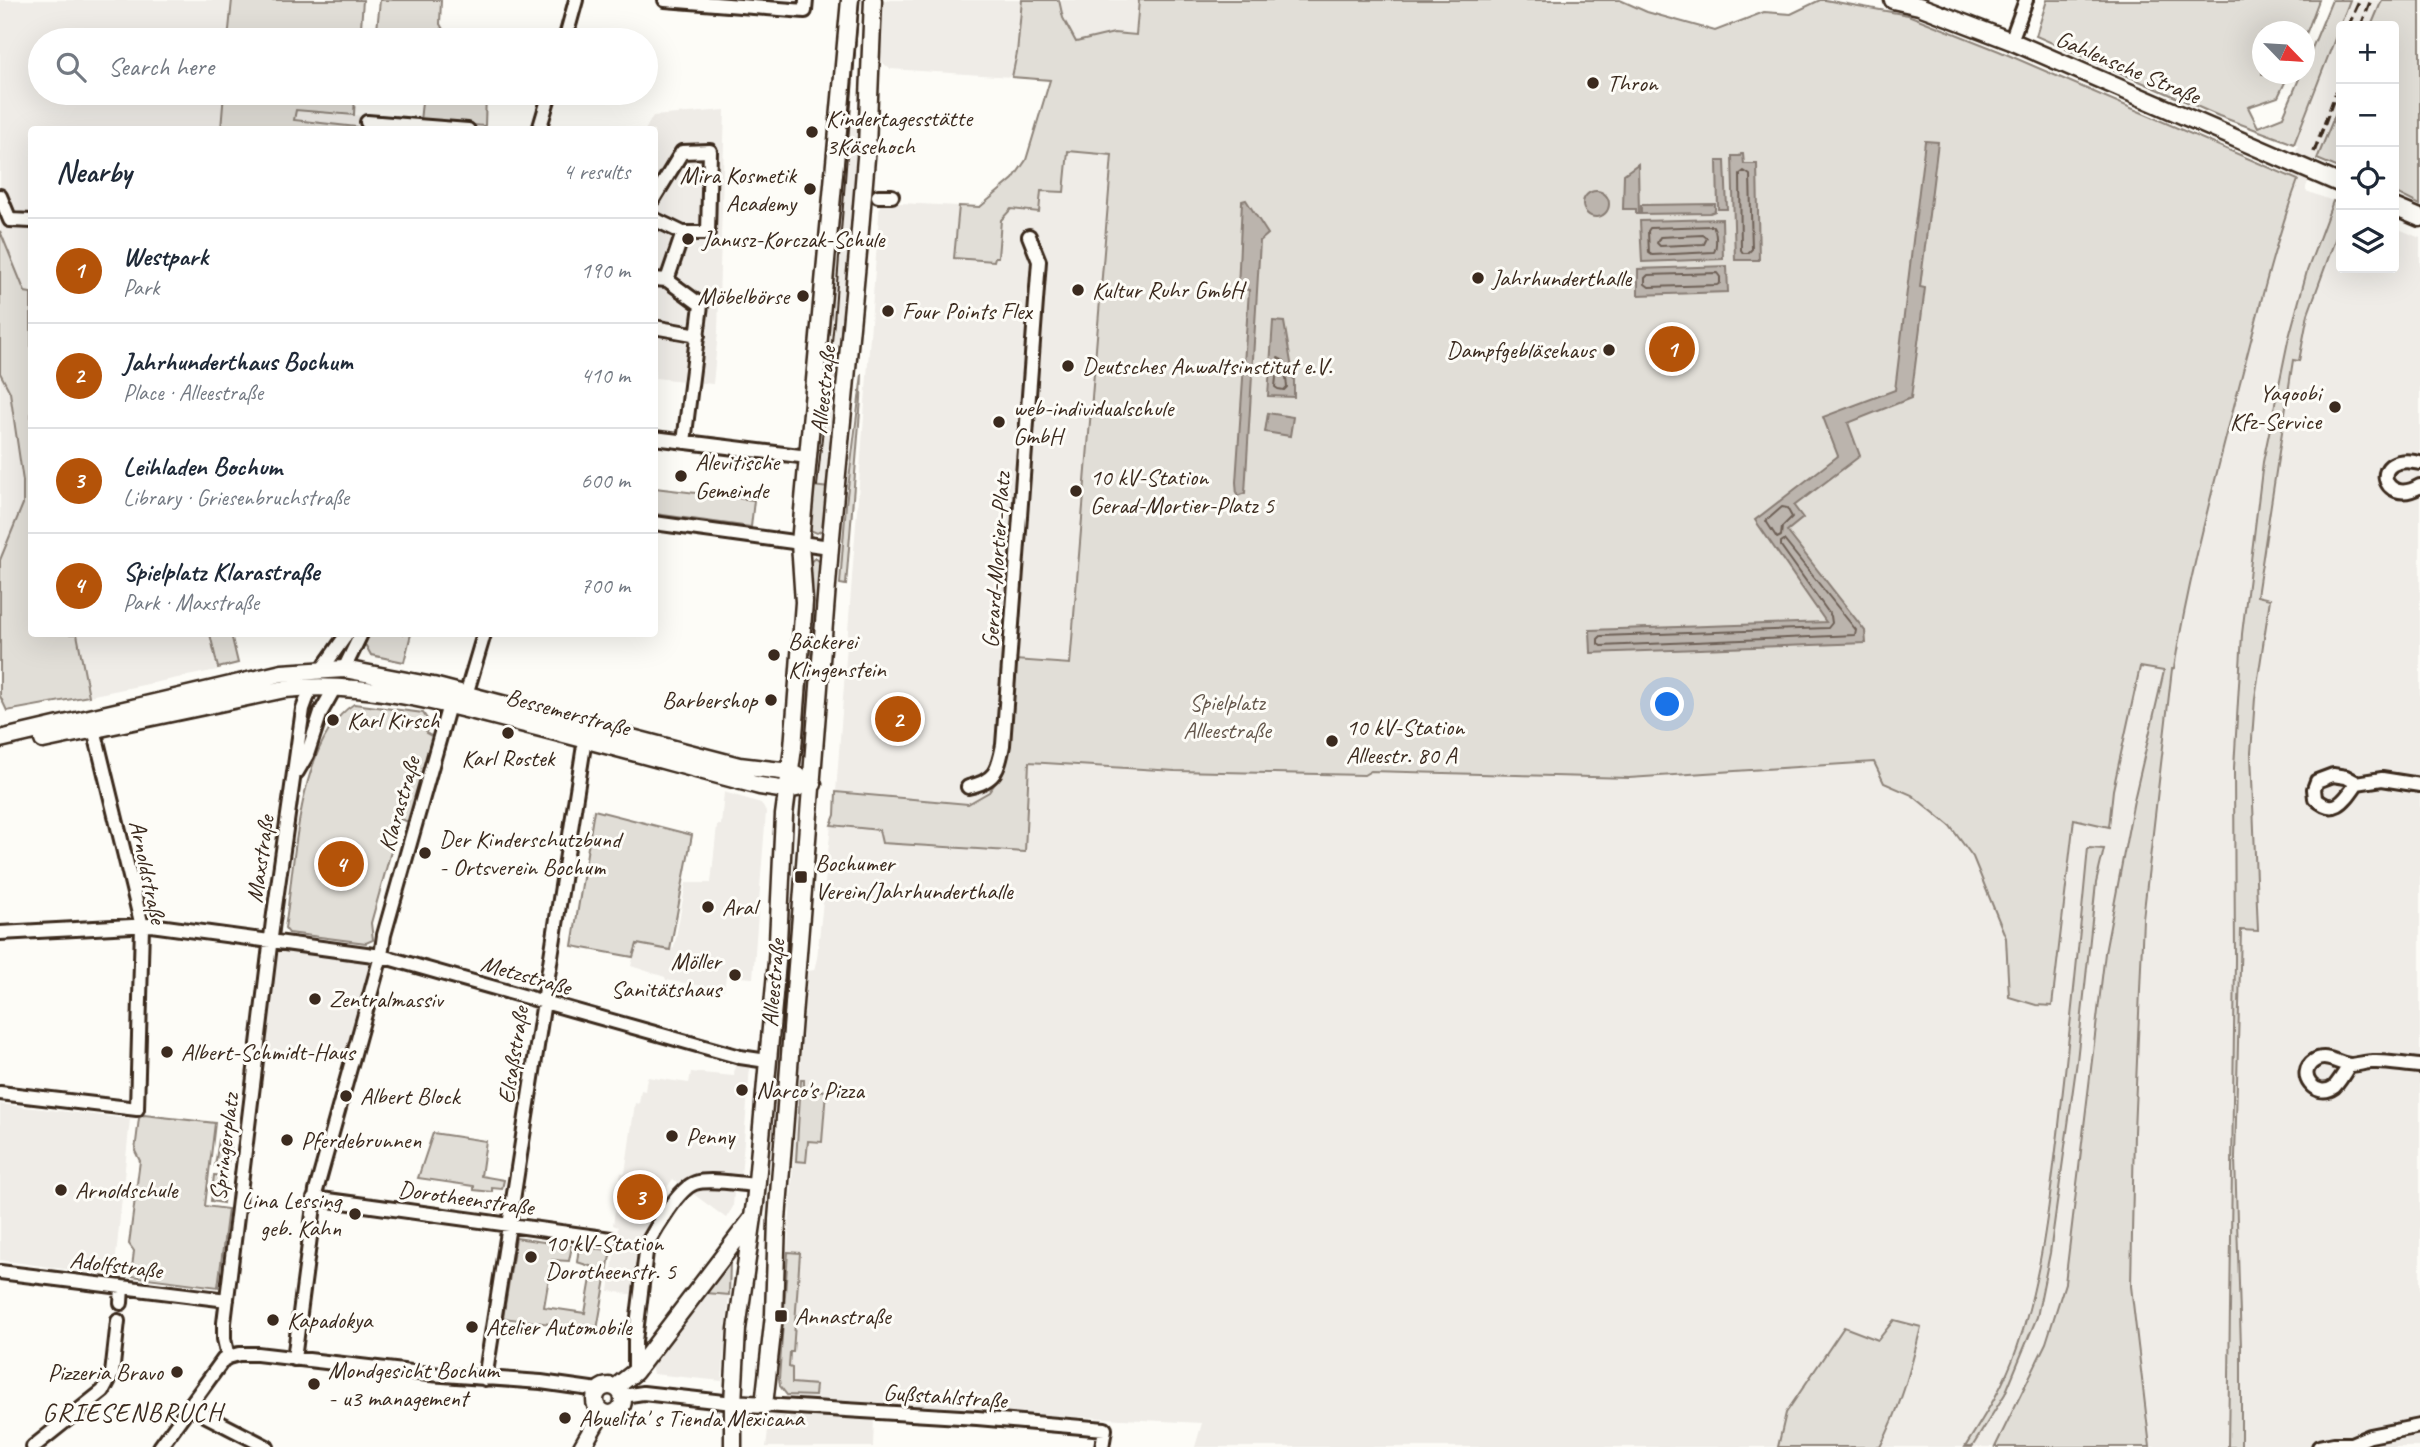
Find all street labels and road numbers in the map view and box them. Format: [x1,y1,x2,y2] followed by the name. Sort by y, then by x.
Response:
[2051,23,2207,112] street label: Gahlensche Straße
[803,343,843,435] street label: Alleestraße
[975,470,1017,649] street label: Gerard-Mortier-Platz
[503,681,635,743] street label: Bessemerstraße
[371,751,427,855] street label: Klarastraße
[239,811,281,905] street label: Maxstraße
[122,818,174,929] street label: Arnoldstraße
[754,936,792,1028] street label: Alleestraße
[477,948,577,1003] street label: Metzstraße
[491,1002,536,1106] street label: Elsaßstraße
[203,1090,246,1202] street label: Springerplatz
[396,1174,538,1223] street label: Dorotheenstraße
[68,1244,166,1286] street label: Adolfstraße
[882,1377,1010,1415] street label: Gußstahlstraße

